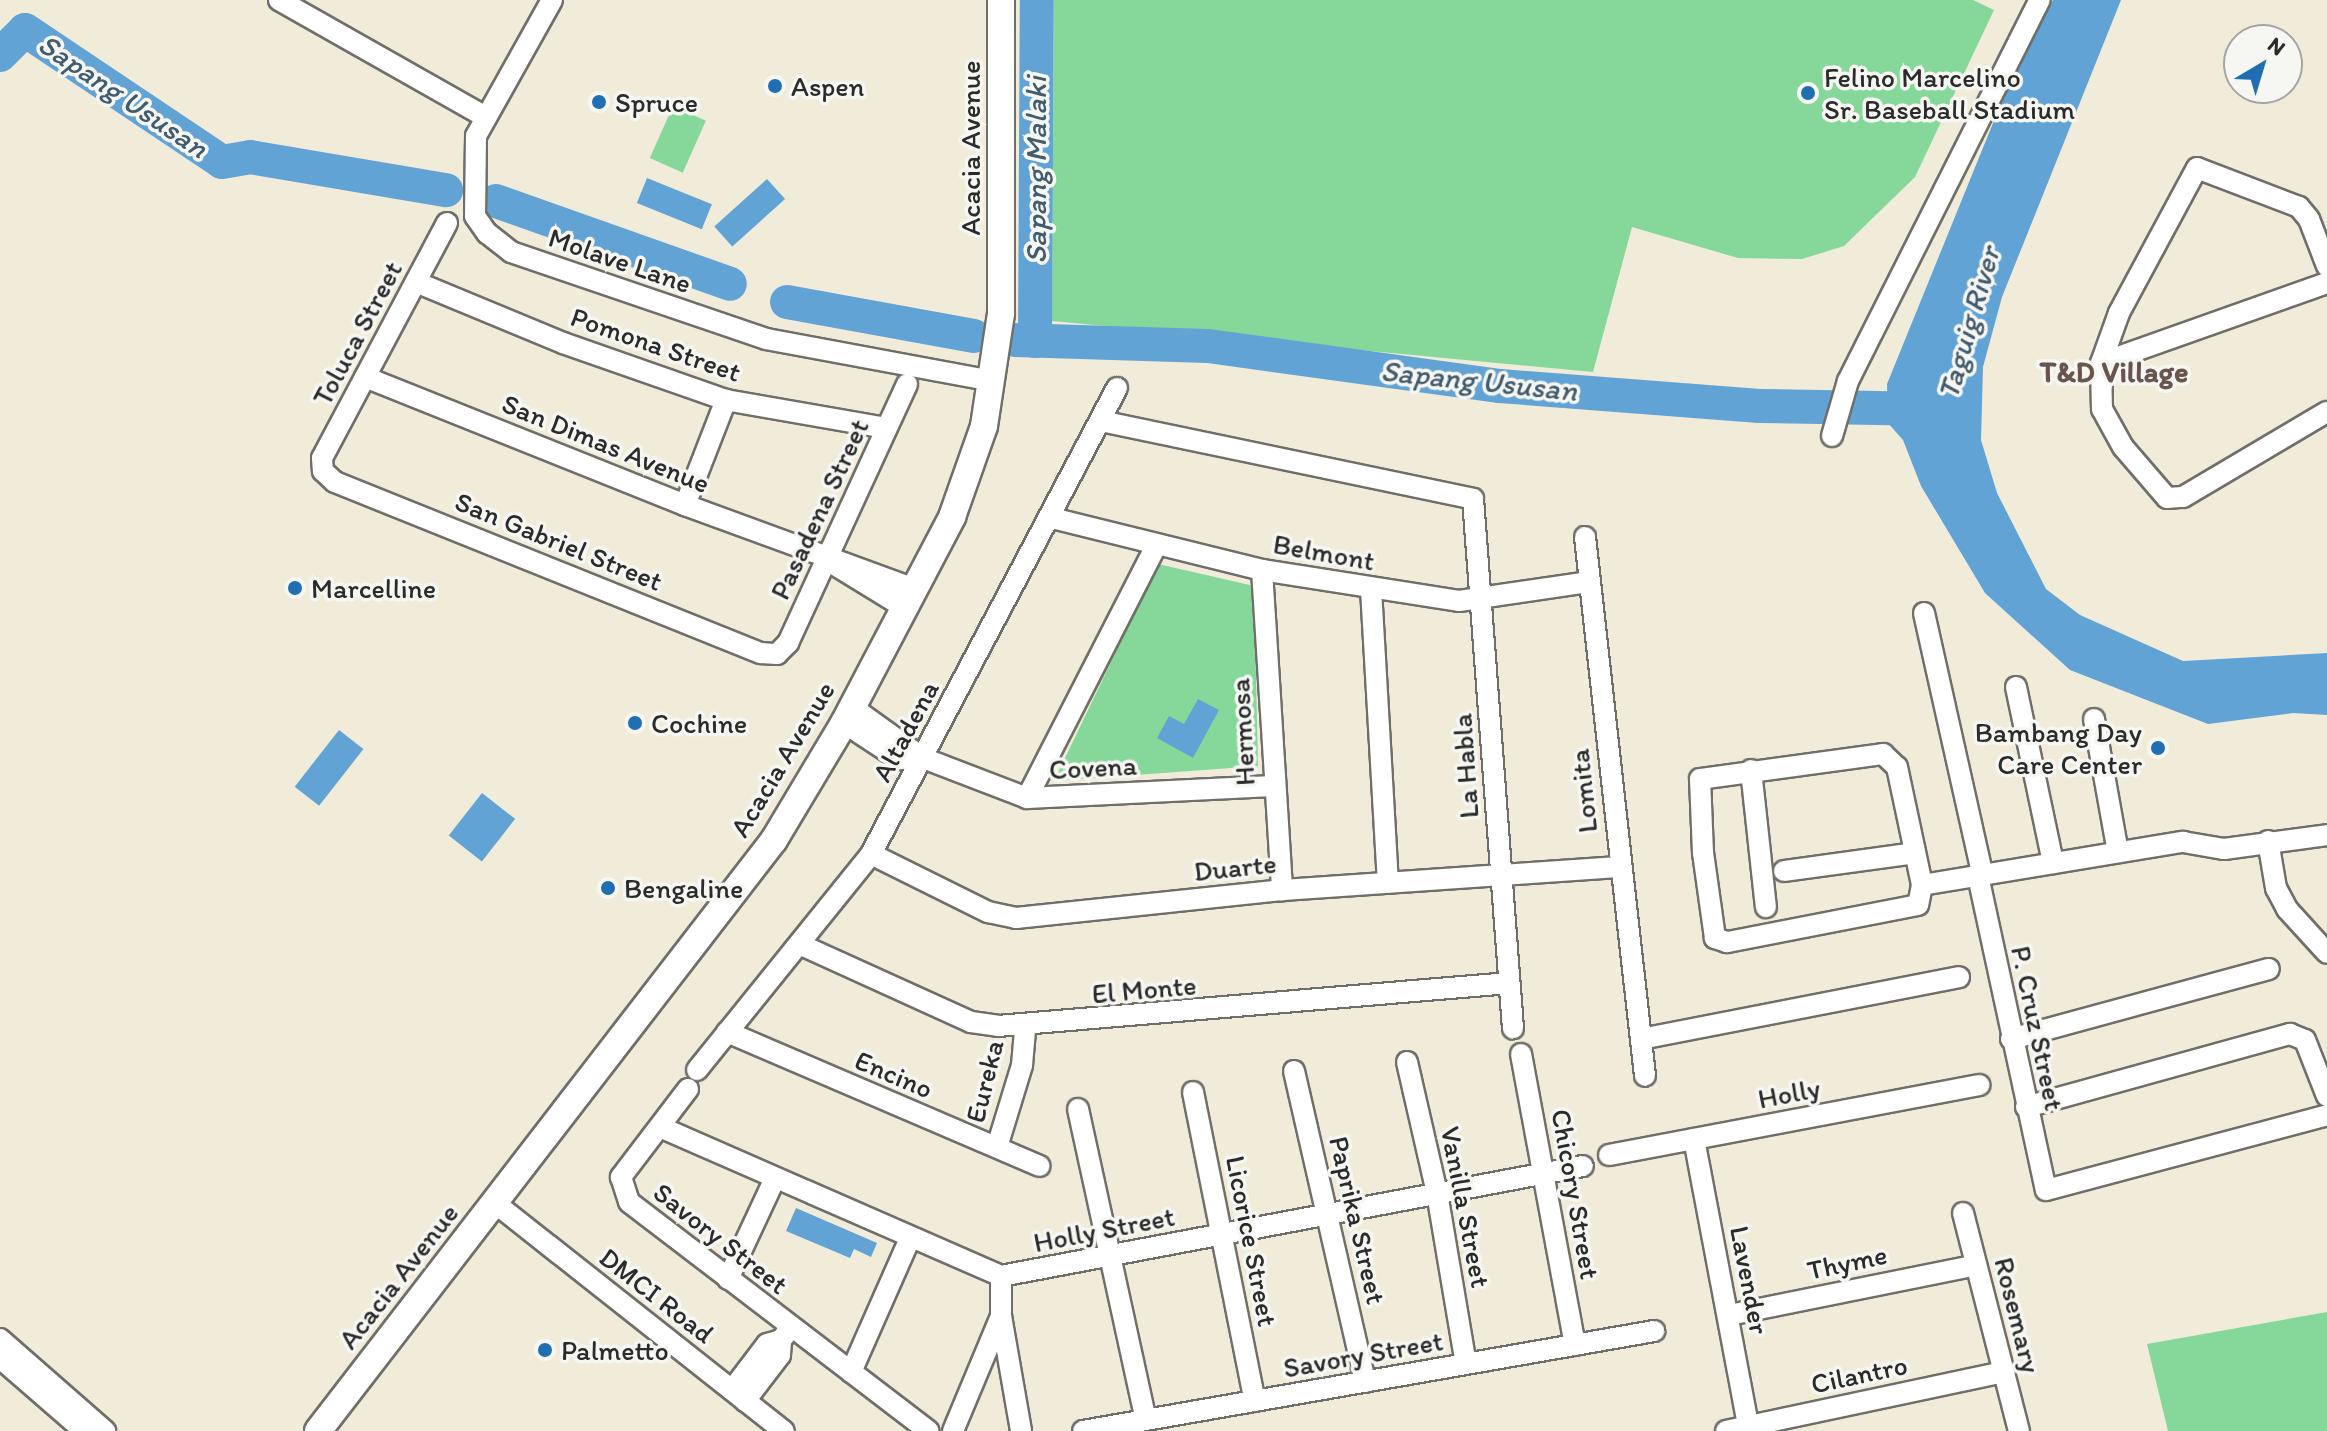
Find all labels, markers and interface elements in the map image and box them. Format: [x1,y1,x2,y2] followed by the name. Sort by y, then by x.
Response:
[2223,24,2303,104] north arrow
[32,26,214,166] water label: Sapang Ususan
[2263,31,2291,61] text: N
[1824,60,2076,126] place label: Felino Marcelino Sr. Baseball Stadium
[953,61,987,235] street label: Acacia Avenue
[791,69,864,103] place label: Aspen
[766,77,784,95] marker: Aspen
[1018,77,1054,263] water label: Sapang Malaki
[1799,84,1817,102] marker: Felino Marcelino Sr. Baseball Stadium
[615,85,698,119] place label: Spruce
[590,93,608,111] marker: Spruce
[544,220,696,300] street label: Molave Lane
[1930,243,2008,403] water label: Taguig River
[305,255,409,411] street label: Toluca Street
[567,299,745,389] street label: Pomona Street
[1380,353,1578,409] water label: Sapang Ususan
[2040,354,2188,390] district label: T&D Village
[497,386,715,500] street label: San Dimas Avenue
[763,413,875,605] street label: Pasadena Street
[451,484,667,598] street label: San Gabriel Street
[1271,527,1377,577] street label: Belmont
[311,571,436,605] place label: Marcelline
[286,579,304,597] marker: Marcelline
[864,675,946,787] street label: Altadena
[723,676,841,842] street label: Acacia Avenue
[1222,677,1262,787] street label: Hermosa
[651,706,747,740] place label: Cochine
[1445,712,1485,820] street label: La Habla
[626,714,644,732] marker: Cochine
[1975,715,2142,781] place label: Bambang Day Care Center
[2149,739,2167,757] marker: Bambang Day Care Center
[1562,747,1604,835] street label: Lomita
[1048,748,1138,786] street label: Covena
[1192,846,1278,888] street label: Duarte
[624,871,743,905] place label: Bengaline
[599,879,617,897] marker: Bengaline
[2004,943,2072,1113] street label: P. Cruz Street
[1090,968,1198,1010] street label: El Monte
[958,1036,1010,1126] street label: Eureka
[850,1043,938,1105] street label: Encino
[1755,1071,1823,1115] street label: Holly
[1545,1107,1607,1281] street label: Chicory Street
[1434,1123,1498,1291] street label: Vanilla Street
[1322,1133,1394,1307] street label: Paprika Street
[1219,1153,1285,1329] street label: Licorice Street
[647,1175,795,1301] street label: Savory Street
[331,1197,465,1355] street label: Acacia Avenue
[1031,1199,1177,1259] street label: Holly Street
[1723,1223,1777,1337] street label: Lavender
[1804,1237,1890,1287] street label: Thyme
[593,1240,721,1350] street label: DMCI Road
[1987,1254,2049,1376] street label: Rosemary
[1281,1323,1445,1385] street label: Savory Street
[561,1333,669,1367] place label: Palmetto
[536,1341,554,1359] marker: Palmetto
[1808,1347,1910,1401] street label: Cilantro

